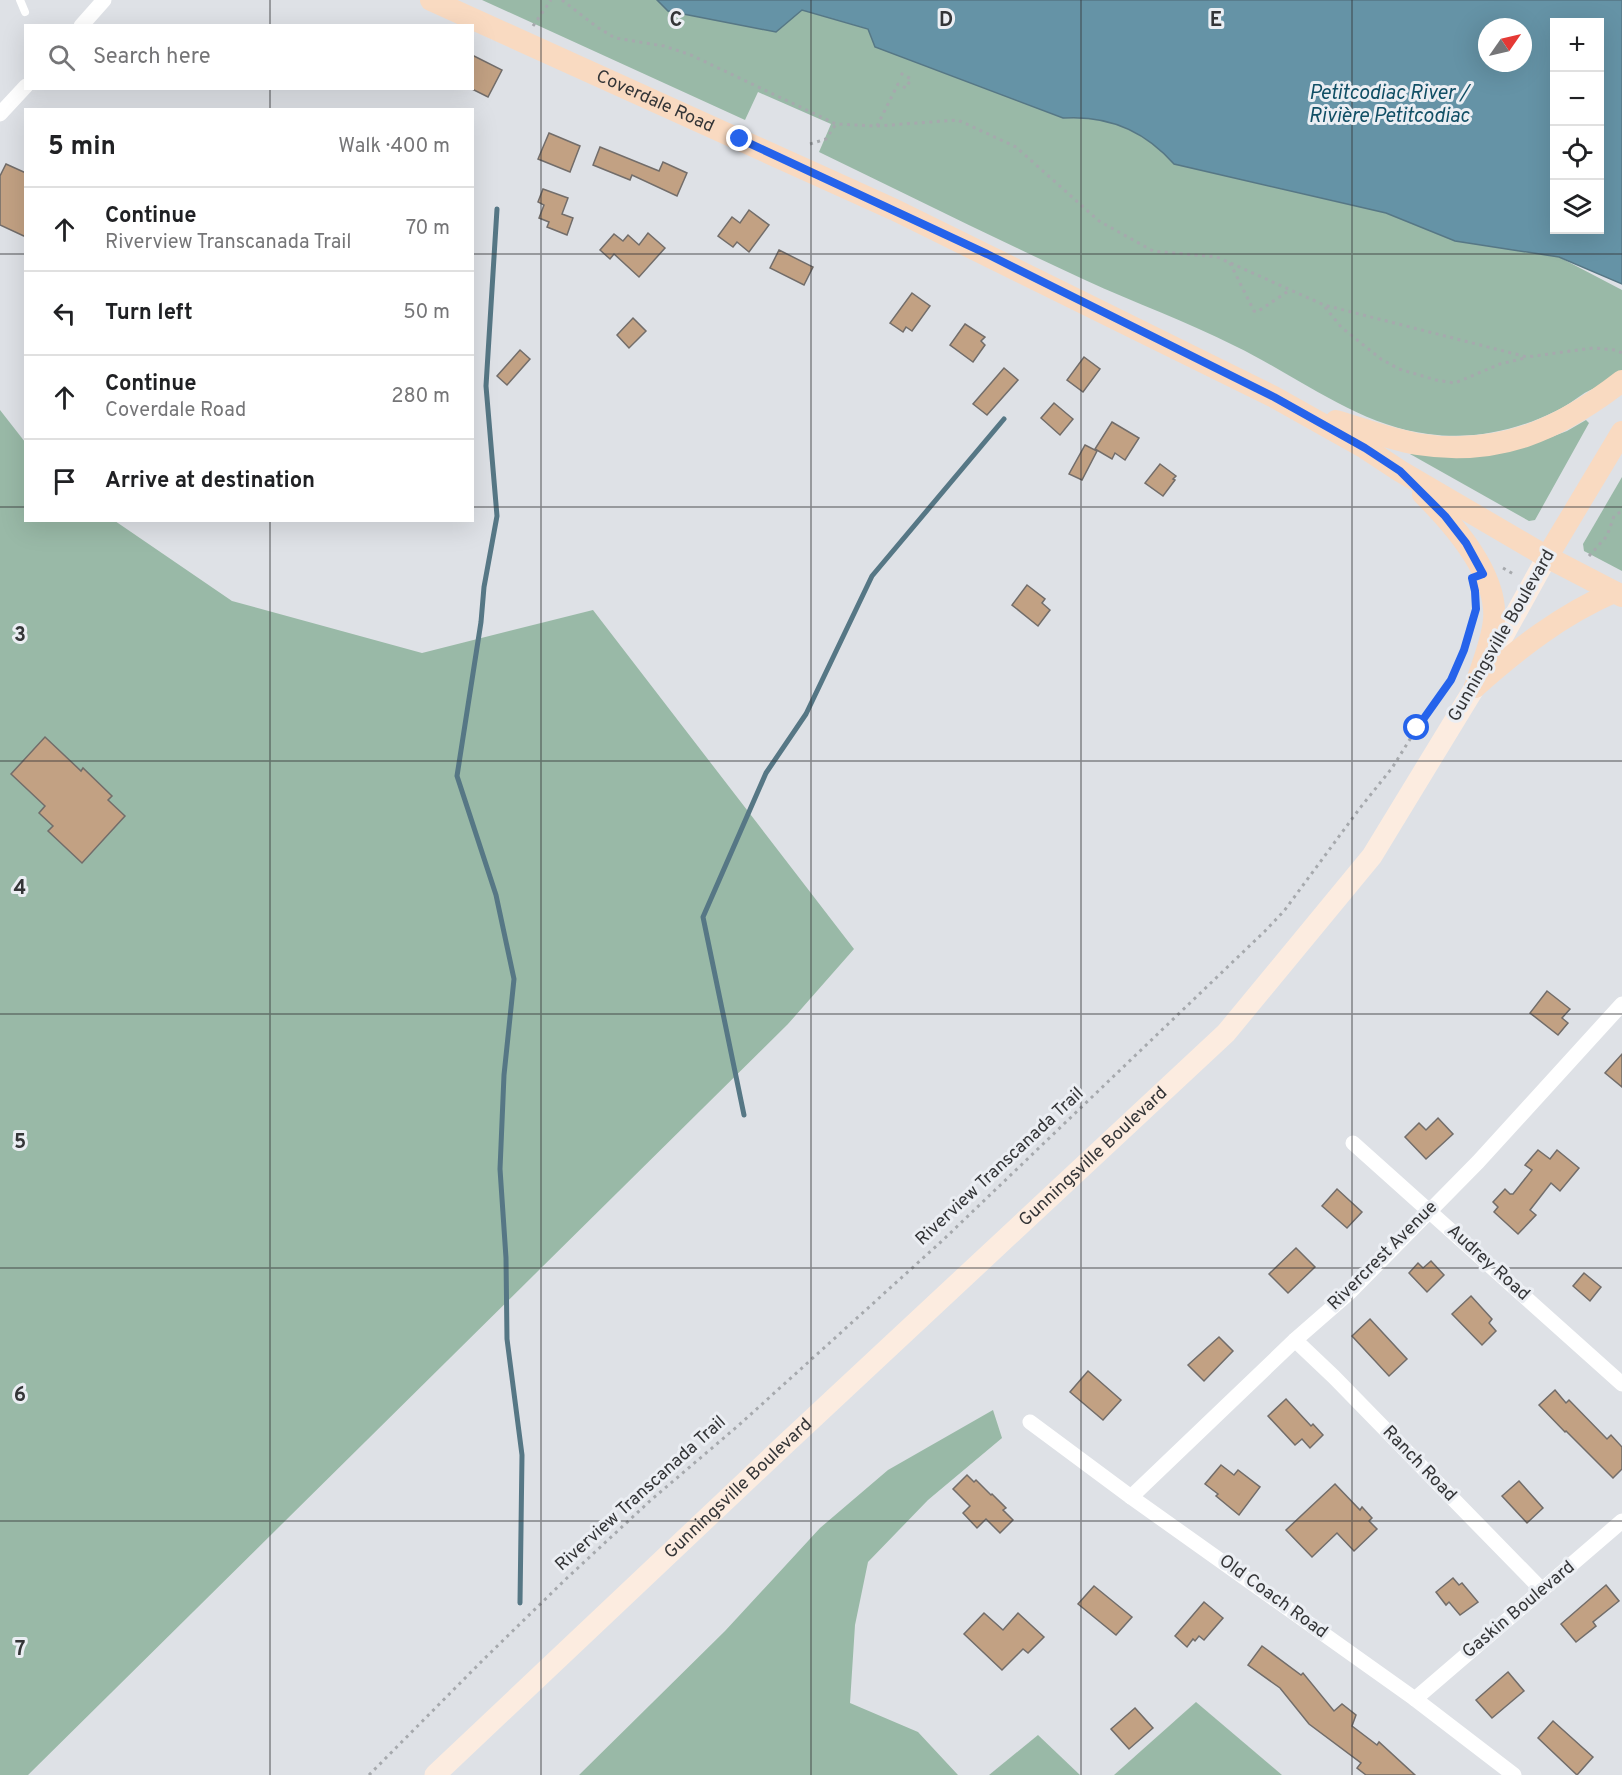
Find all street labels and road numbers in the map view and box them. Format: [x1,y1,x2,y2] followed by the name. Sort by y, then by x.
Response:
[592,65,718,138] street label: Coverdale Road
[1443,546,1561,726] street label: Gunningsville Boulevard
[1014,1082,1172,1232] street label: Gunningsville Boulevard
[911,1083,1089,1251] street label: Riverview Transcanada Trail
[1323,1196,1443,1316] street label: Rivercrest Avenue
[1442,1220,1534,1306] street label: Audrey Road
[551,1411,731,1577] street label: Riverview Transcanada Trail
[659,1413,817,1564] street label: Gunningsville Boulevard
[1377,1421,1461,1507] street label: Ranch Road
[1214,1550,1332,1644] street label: Old Coach Road
[1458,1556,1580,1664] street label: Gaskin Boulevard

